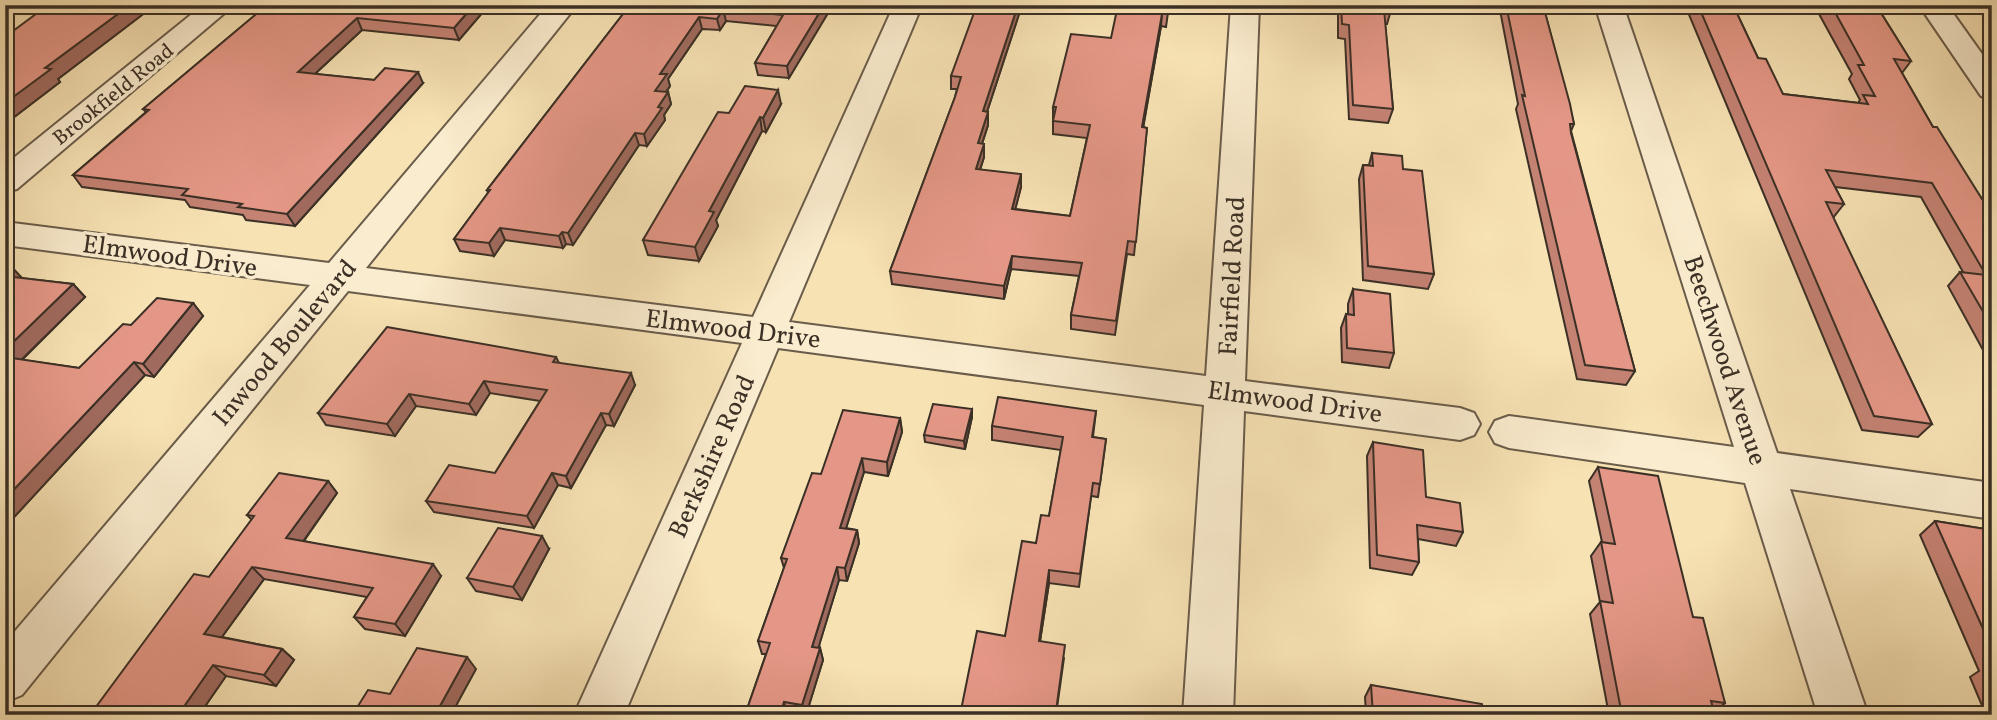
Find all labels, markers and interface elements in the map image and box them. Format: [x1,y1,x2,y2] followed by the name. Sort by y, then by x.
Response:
[47,37,181,153] street label: Brookfield Road
[1211,195,1255,357] street label: Fairfield Road
[80,227,260,287] street label: Elmwood Drive
[1673,251,1775,470] street label: Beechwood Avenue
[205,252,366,434] street label: Inwood Boulevard
[643,301,822,359] street label: Elmwood Drive
[661,369,765,544] street label: Berkshire Road
[1205,373,1385,433] street label: Elmwood Drive

